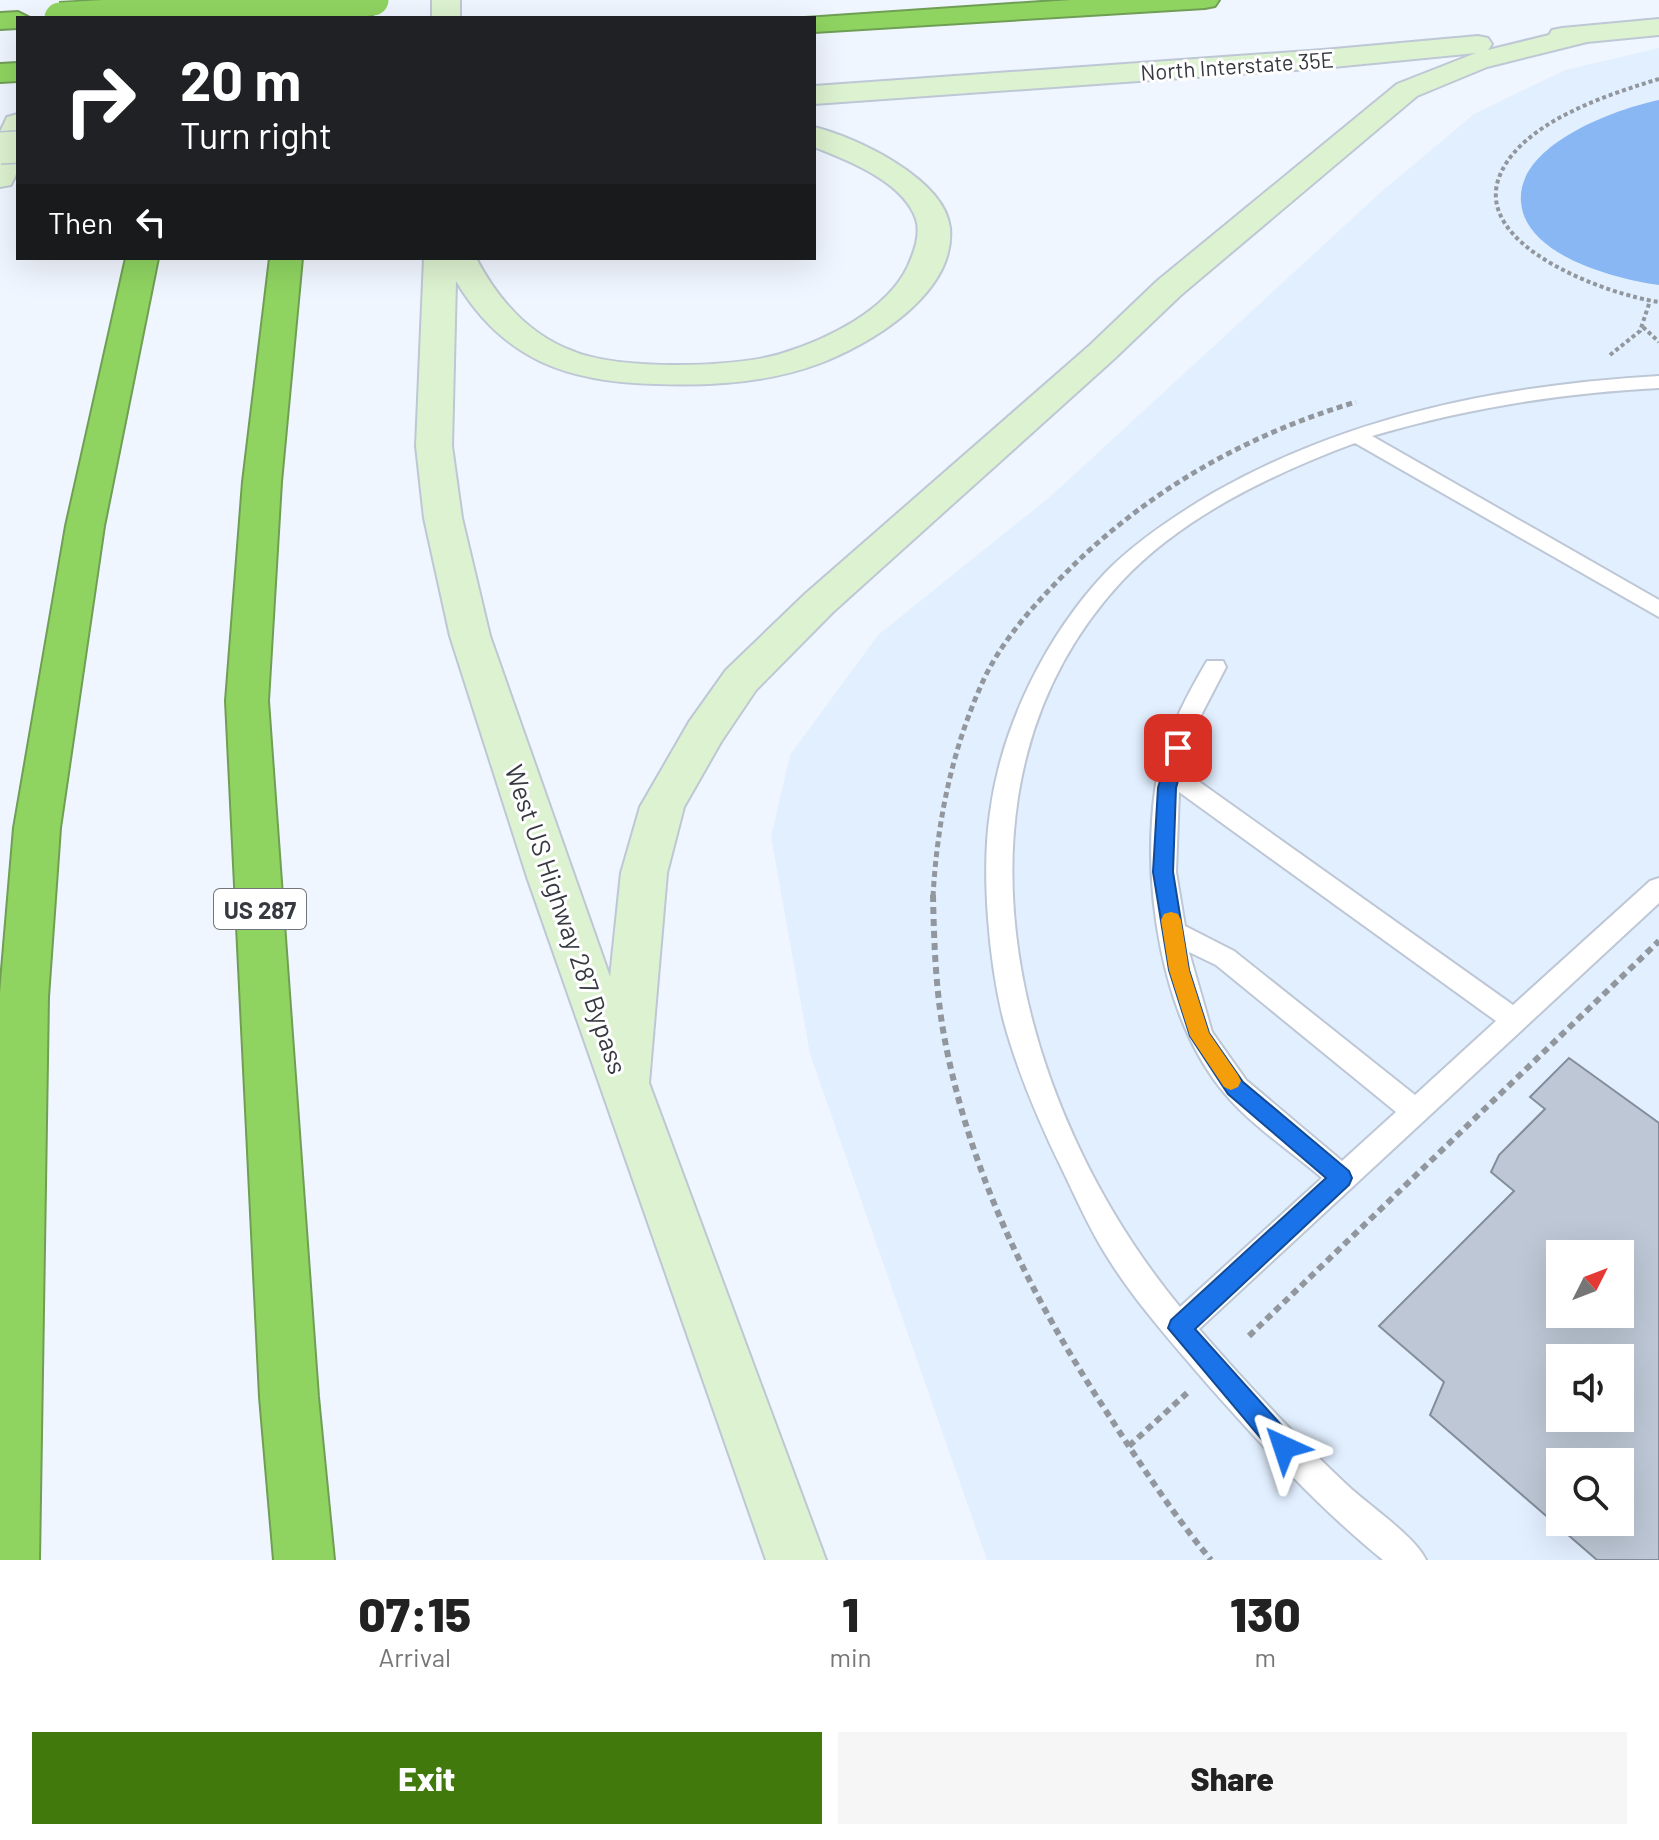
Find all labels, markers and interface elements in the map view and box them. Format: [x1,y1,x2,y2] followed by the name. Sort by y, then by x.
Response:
[180,45,301,112] text: 20 m
[1139,45,1335,85] street label: North Interstate 35E
[48,48,152,152] icon: right
[180,113,332,156] text: Turn right
[129,200,173,244] icon: left
[48,204,113,240] text: Then
[1144,714,1212,782] pin
[1156,726,1200,770] icon: arrive
[499,760,635,1078] street label: West US Highway 287 Bypass
[214,889,306,929] road number: US 287
[1546,1240,1634,1328] north arrow
[1546,1240,1634,1536] map controls
[1546,1344,1634,1432] button: sound
[1242,1405,1326,1489] position arrow
[1546,1448,1634,1536] button: search
[358,1584,471,1642] text: 07:15
[842,1584,859,1642] text: 1
[1230,1584,1301,1642] text: 130
[378,1641,451,1672] text: Arrival
[829,1641,872,1672] text: min
[1255,1641,1276,1672] text: m
[32,1732,822,1824] button: Exit
[838,1732,1627,1824] button: Share

